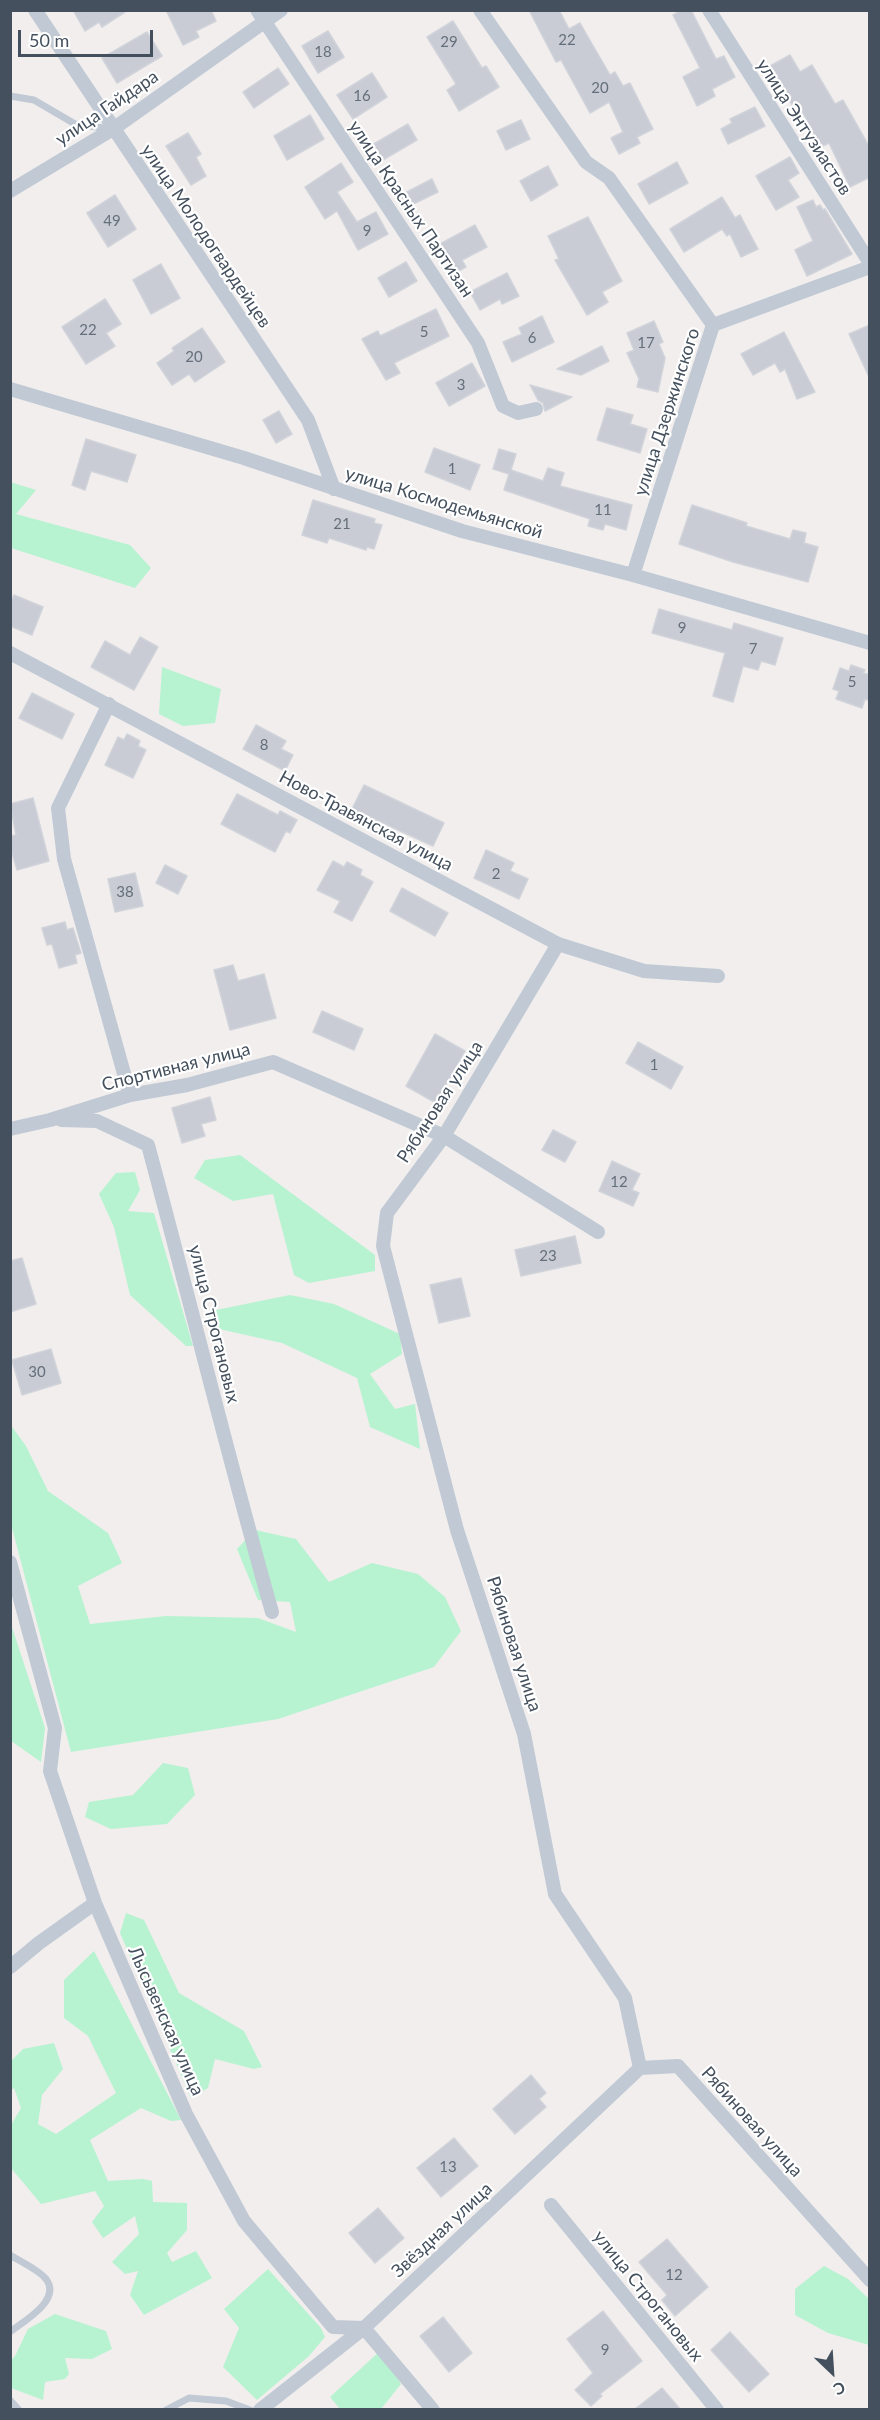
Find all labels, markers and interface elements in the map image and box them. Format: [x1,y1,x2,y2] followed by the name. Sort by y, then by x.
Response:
[21,18,156,56] scale bar
[29,29,69,51] text: 50 m
[558,31,576,49] house number: 22
[440,33,458,51] house number: 29
[314,43,332,61] house number: 18
[752,55,856,199] street label: улица Энтузиастов
[52,66,162,150] street label: улица Гайдара
[591,79,609,97] house number: 20
[353,87,371,105] house number: 16
[344,117,478,301] street label: улица Красных Партизан
[136,140,276,332] street label: улица Молодогвардейцев
[103,212,121,230] house number: 49
[363,222,371,240] house number: 9
[79,321,97,339] house number: 22
[420,323,428,341] house number: 5
[630,326,704,498] street label: улица Дзержинского
[528,329,536,347] house number: 6
[637,334,655,352] house number: 17
[185,348,203,366] house number: 20
[457,376,465,394] house number: 3
[448,460,456,478] house number: 1
[343,463,545,543] street label: улица Космодемьянской
[594,501,612,519] house number: 11
[333,515,351,533] house number: 21
[678,619,686,637] house number: 9
[749,640,757,658] house number: 7
[848,673,856,691] house number: 5
[260,736,268,754] house number: 8
[276,766,456,876] street label: Ново-Травянская улица
[492,865,500,883] house number: 2
[116,883,134,901] house number: 38
[393,1037,487,1167] street label: Рябиновая улица
[100,1038,252,1096] street label: Спортивная улица
[650,1056,658,1074] house number: 1
[610,1173,628,1191] house number: 12
[184,1243,244,1405] street label: улица Строгановых
[539,1247,557,1265] house number: 23
[28,1363,46,1381] house number: 30
[482,1574,546,1714] street label: Рябиновая улица
[123,1943,209,2099] street label: Лысьвенская улица
[697,2062,807,2182] street label: Рябиновая улица
[439,2158,457,2176] house number: 13
[387,2178,497,2282] street label: Звёздная улица
[589,2226,707,2366] street label: улица Строгановых
[665,2266,683,2284] house number: 12
[601,2341,609,2359] house number: 9
[802,2342,862,2402] north arrow
[831,2378,849,2400] text: С

